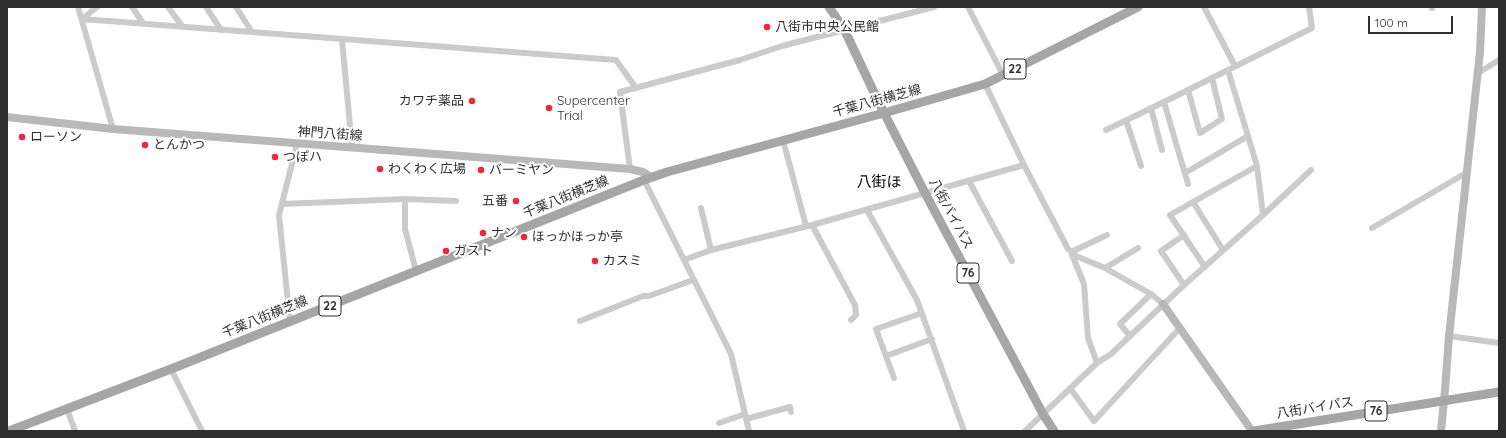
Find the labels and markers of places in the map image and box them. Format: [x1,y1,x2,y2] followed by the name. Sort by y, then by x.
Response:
[775,19,879,35] place label: 八街市中央公民館
[762,22,772,32] marker: 八街市中央公民館
[399,93,464,109] place label: カワチ薬品
[557,93,630,124] place label: Supercenter Trial
[467,96,477,106] marker: カワチ薬品
[544,103,554,113] marker: Supercenter Trial
[30,129,82,145] place label: ローソン
[17,132,27,142] marker: ローソン
[153,137,205,153] place label: とんかつ
[140,140,150,150] marker: とんかつ
[283,149,322,165] place label: つぽハ
[270,152,280,162] marker: つぽハ
[388,161,466,177] place label: わくわく広場
[489,162,554,178] place label: バーミヤン
[375,164,385,174] marker: わくわく広場
[476,165,486,175] marker: バーミヤン
[482,193,508,209] place label: 五番
[511,196,521,206] marker: 五番
[491,225,517,241] place label: ナン
[478,228,488,238] marker: ナン
[532,229,623,245] place label: ほっかほっか亭
[519,232,529,242] marker: ほっかほっか亭
[454,243,493,259] place label: ガスト
[441,246,451,256] marker: ガスト
[603,253,642,269] place label: カスミ
[590,256,600,266] marker: カスミ

